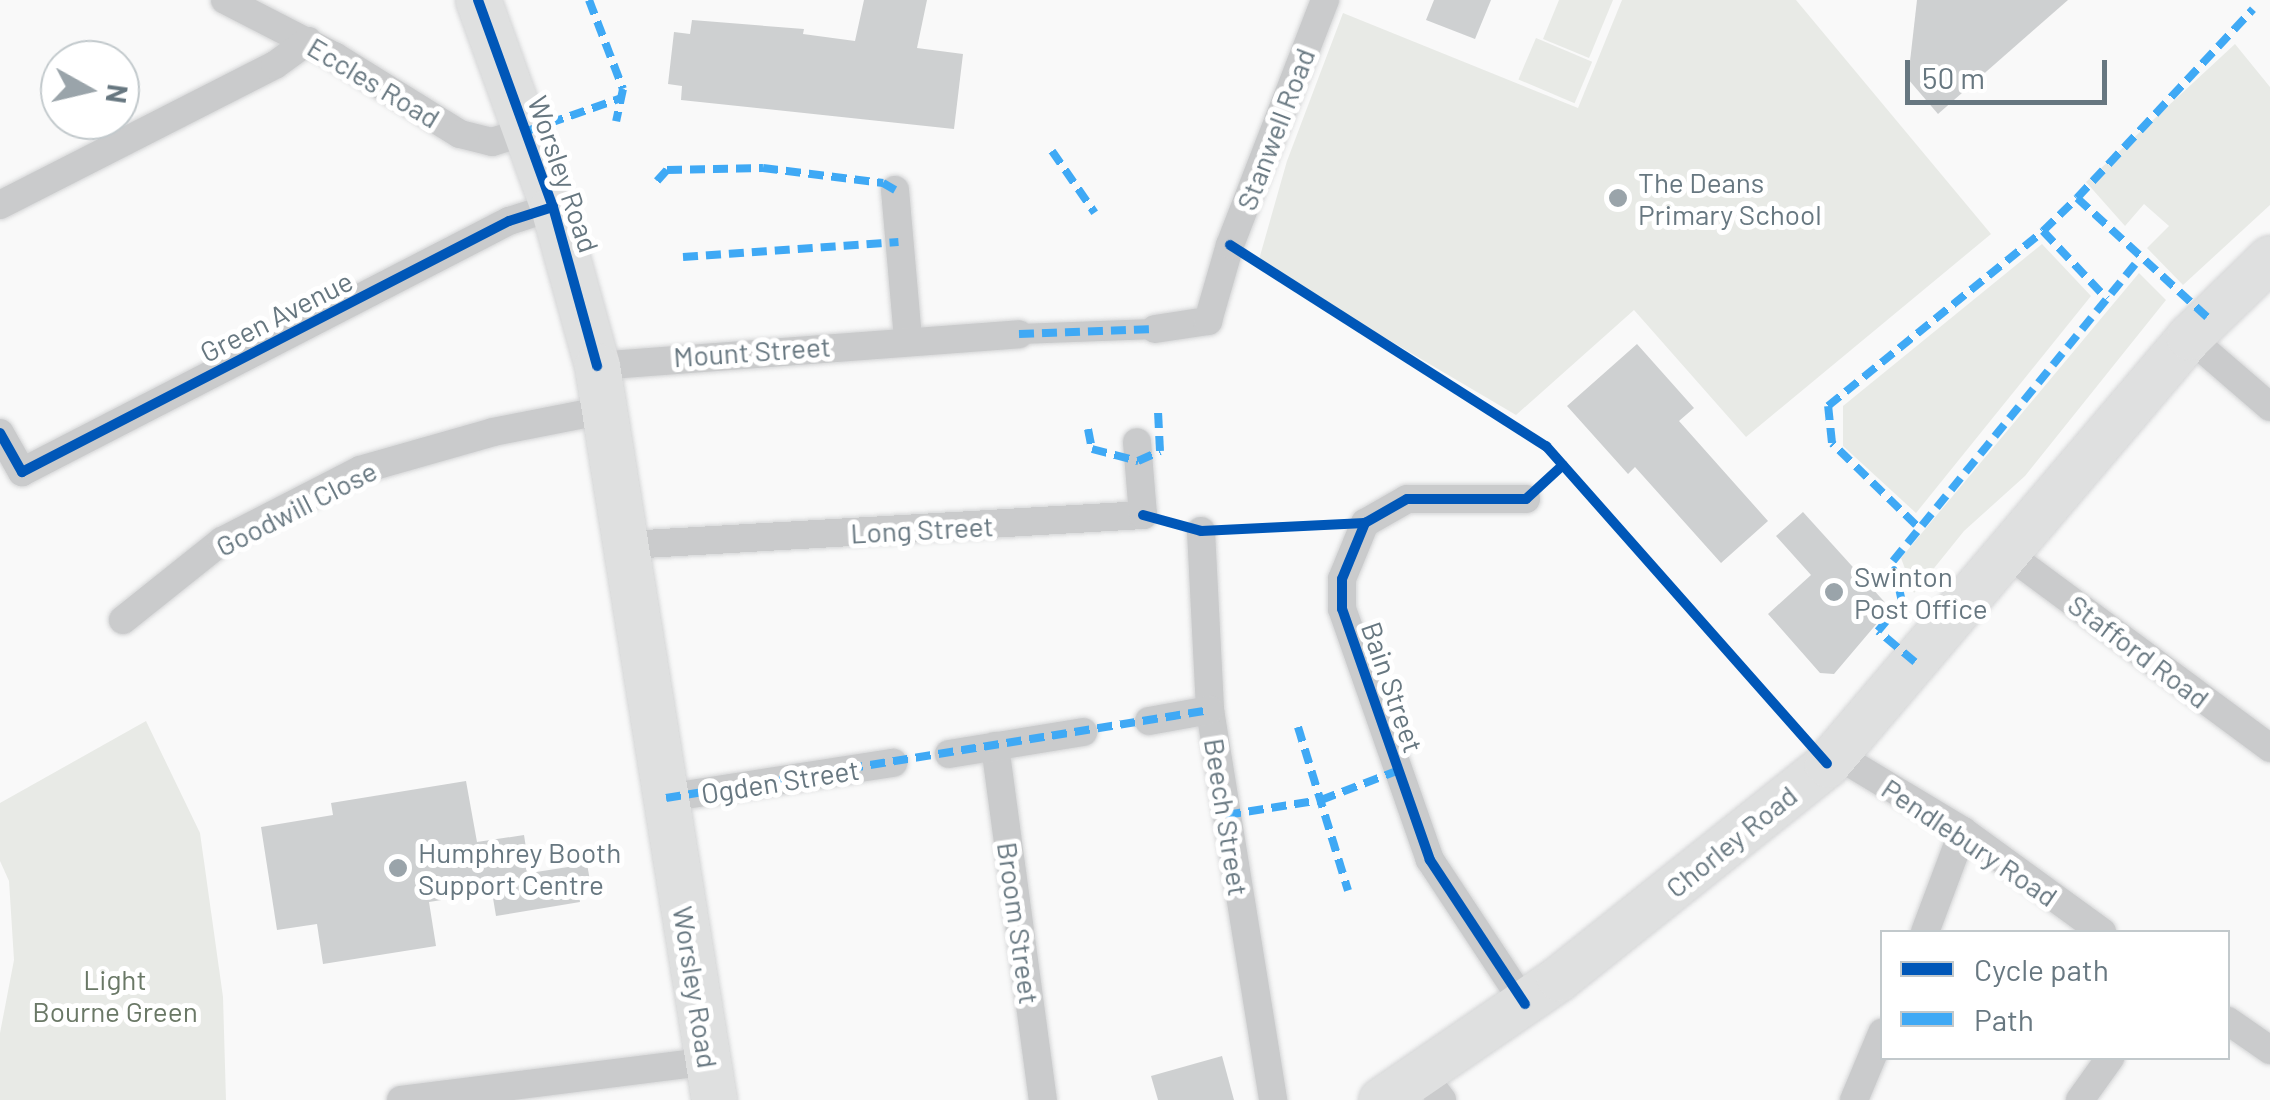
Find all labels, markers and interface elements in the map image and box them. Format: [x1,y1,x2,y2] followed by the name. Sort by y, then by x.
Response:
[302,29,446,135] street label: Eccles Road
[40,40,140,140] north arrow
[1910,40,2112,102] scale bar
[1229,43,1321,215] street label: Stanwell Road
[1922,59,1985,95] text: 50 m
[100,82,136,105] text: N
[522,91,606,257] street label: Worsley Road
[1638,165,1822,231] place label: The Deans Primary School
[1607,187,1629,209] marker: The Deans Primary School
[194,263,358,369] street label: Green Avenue
[672,329,832,373] street label: Mount Street
[210,453,382,563] street label: Goodwill Close
[850,508,994,550] street label: Long Street
[1854,559,1988,625] place label: Swinton Post Office
[1823,581,1845,603] marker: Swinton Post Office
[2062,587,2216,715] street label: Stafford Road
[1355,617,1431,757] street label: Bain Street
[1198,736,1256,898] street label: Beech Street
[699,752,861,810] street label: Ogden Street
[1876,771,2064,913] street label: Pendlebury Road
[1659,778,1803,904] street label: Chorley Road
[418,835,621,901] place label: Humphrey Booth Support Centre
[991,840,1047,1006] street label: Broom Street
[387,857,409,879] marker: Humphrey Booth Support Centre
[667,904,725,1070] street label: Worsley Road
[1880,930,2230,1060] legend
[1974,951,2109,987] text: Cycle path
[32,962,198,1028] park label: Light Bourne Green
[1974,1001,2034,1037] text: Path

